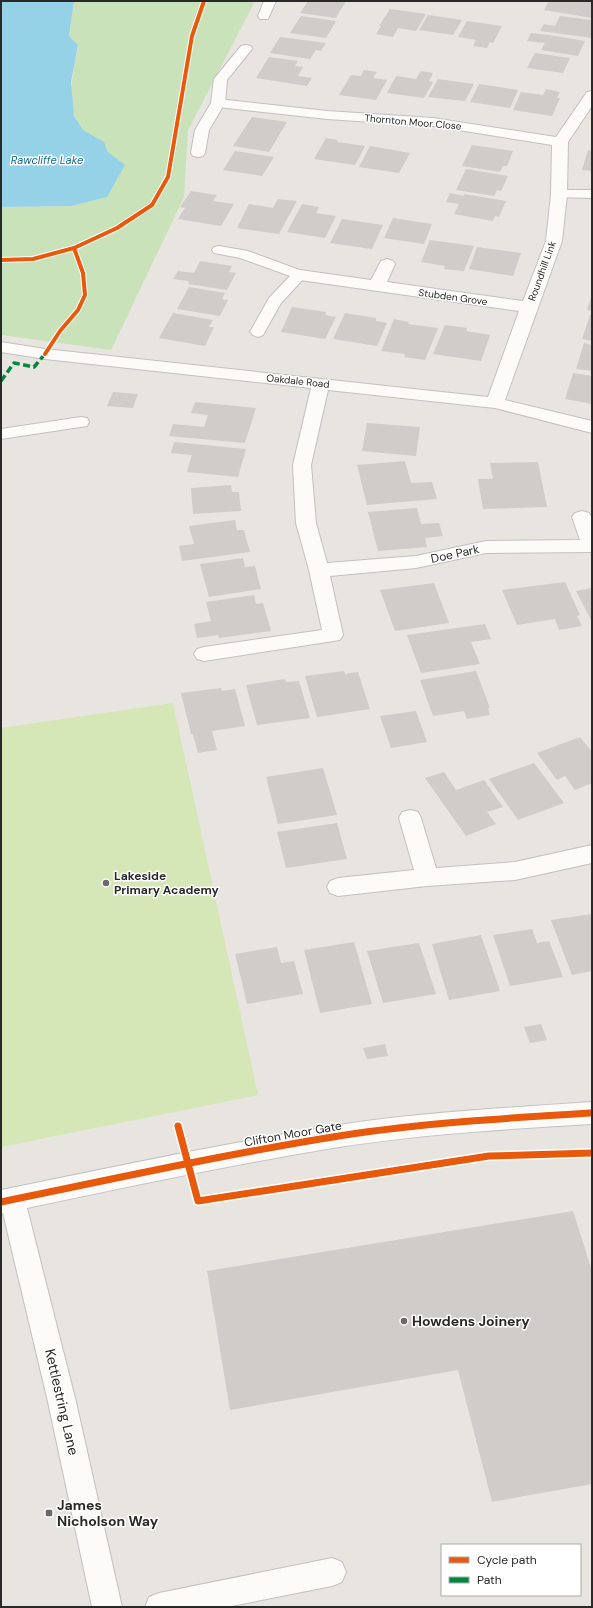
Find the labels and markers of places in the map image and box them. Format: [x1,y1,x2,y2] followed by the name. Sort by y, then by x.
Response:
[114,868,220,898] place label: Lakeside Primary Academy
[101,878,111,888] marker: Lakeside Primary Academy
[412,1312,530,1330] place label: Howdens Joinery
[399,1316,409,1326] marker: Howdens Joinery
[57,1496,159,1530] place label: James Nicholson Way
[44,1508,54,1518] marker: James Nicholson Way

